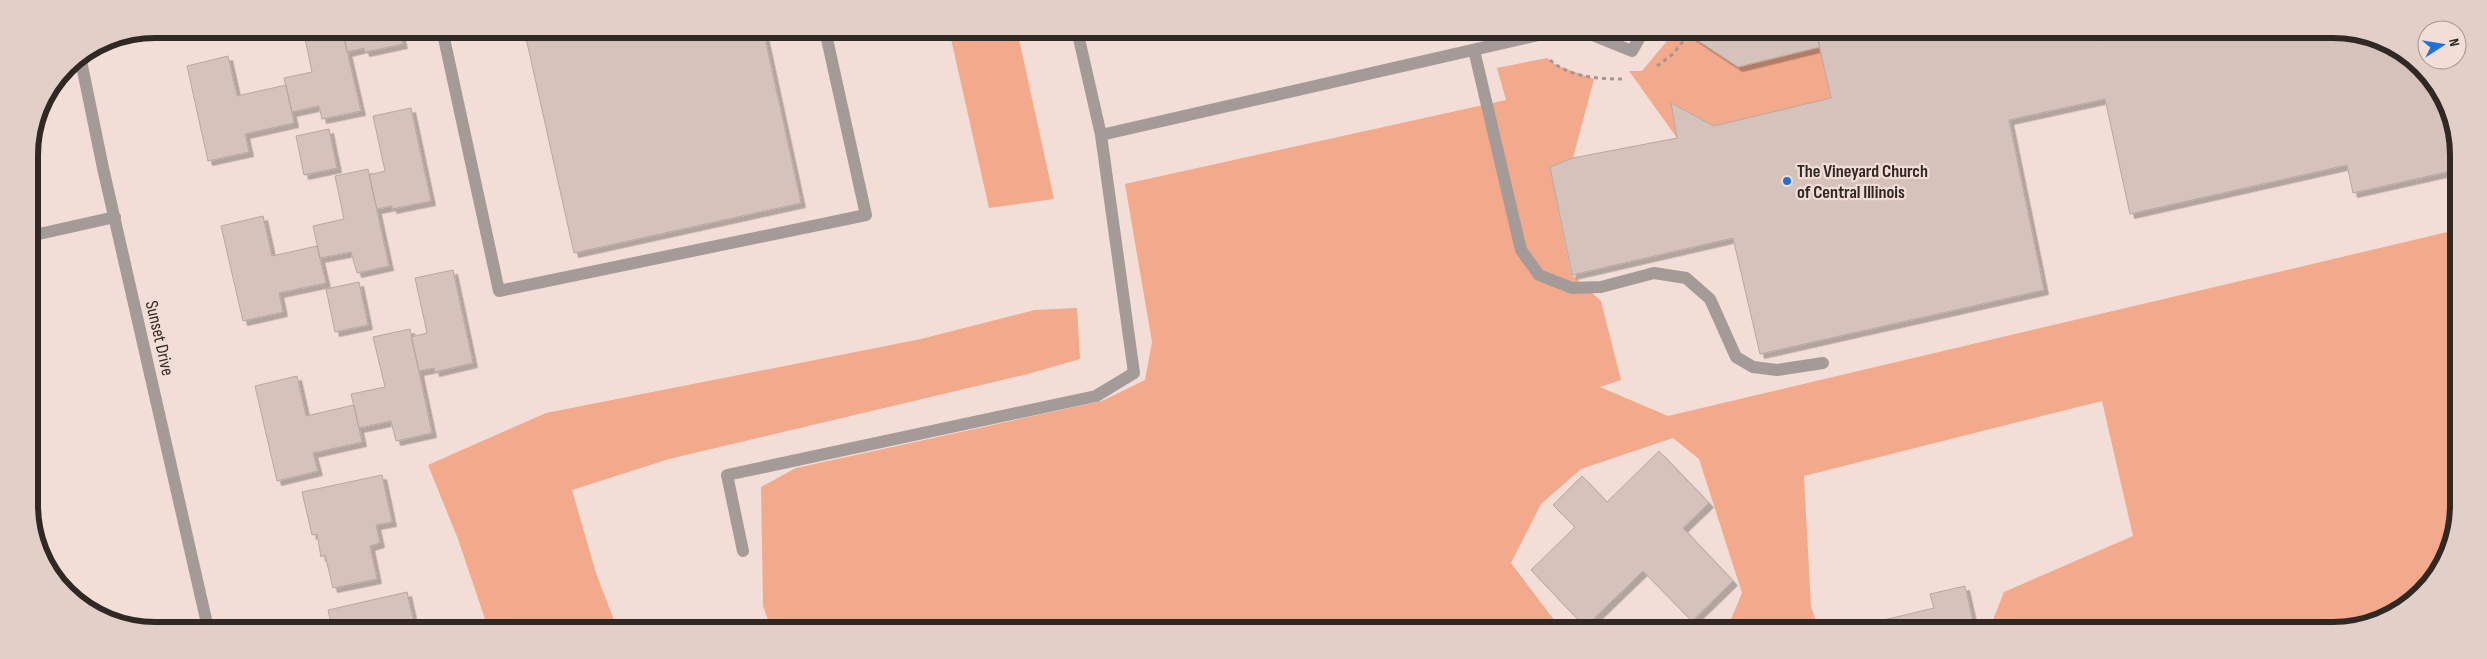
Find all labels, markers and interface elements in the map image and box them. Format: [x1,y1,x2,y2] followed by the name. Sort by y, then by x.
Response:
[2417,20,2467,70] north arrow
[2445,37,2463,48] text: N
[1797,161,1928,203] place label: The Vineyard Church of Central Illinois
[1781,175,1793,187] marker: The Vineyard Church of Central Illinois
[141,299,178,378] street label: Sunset Drive

